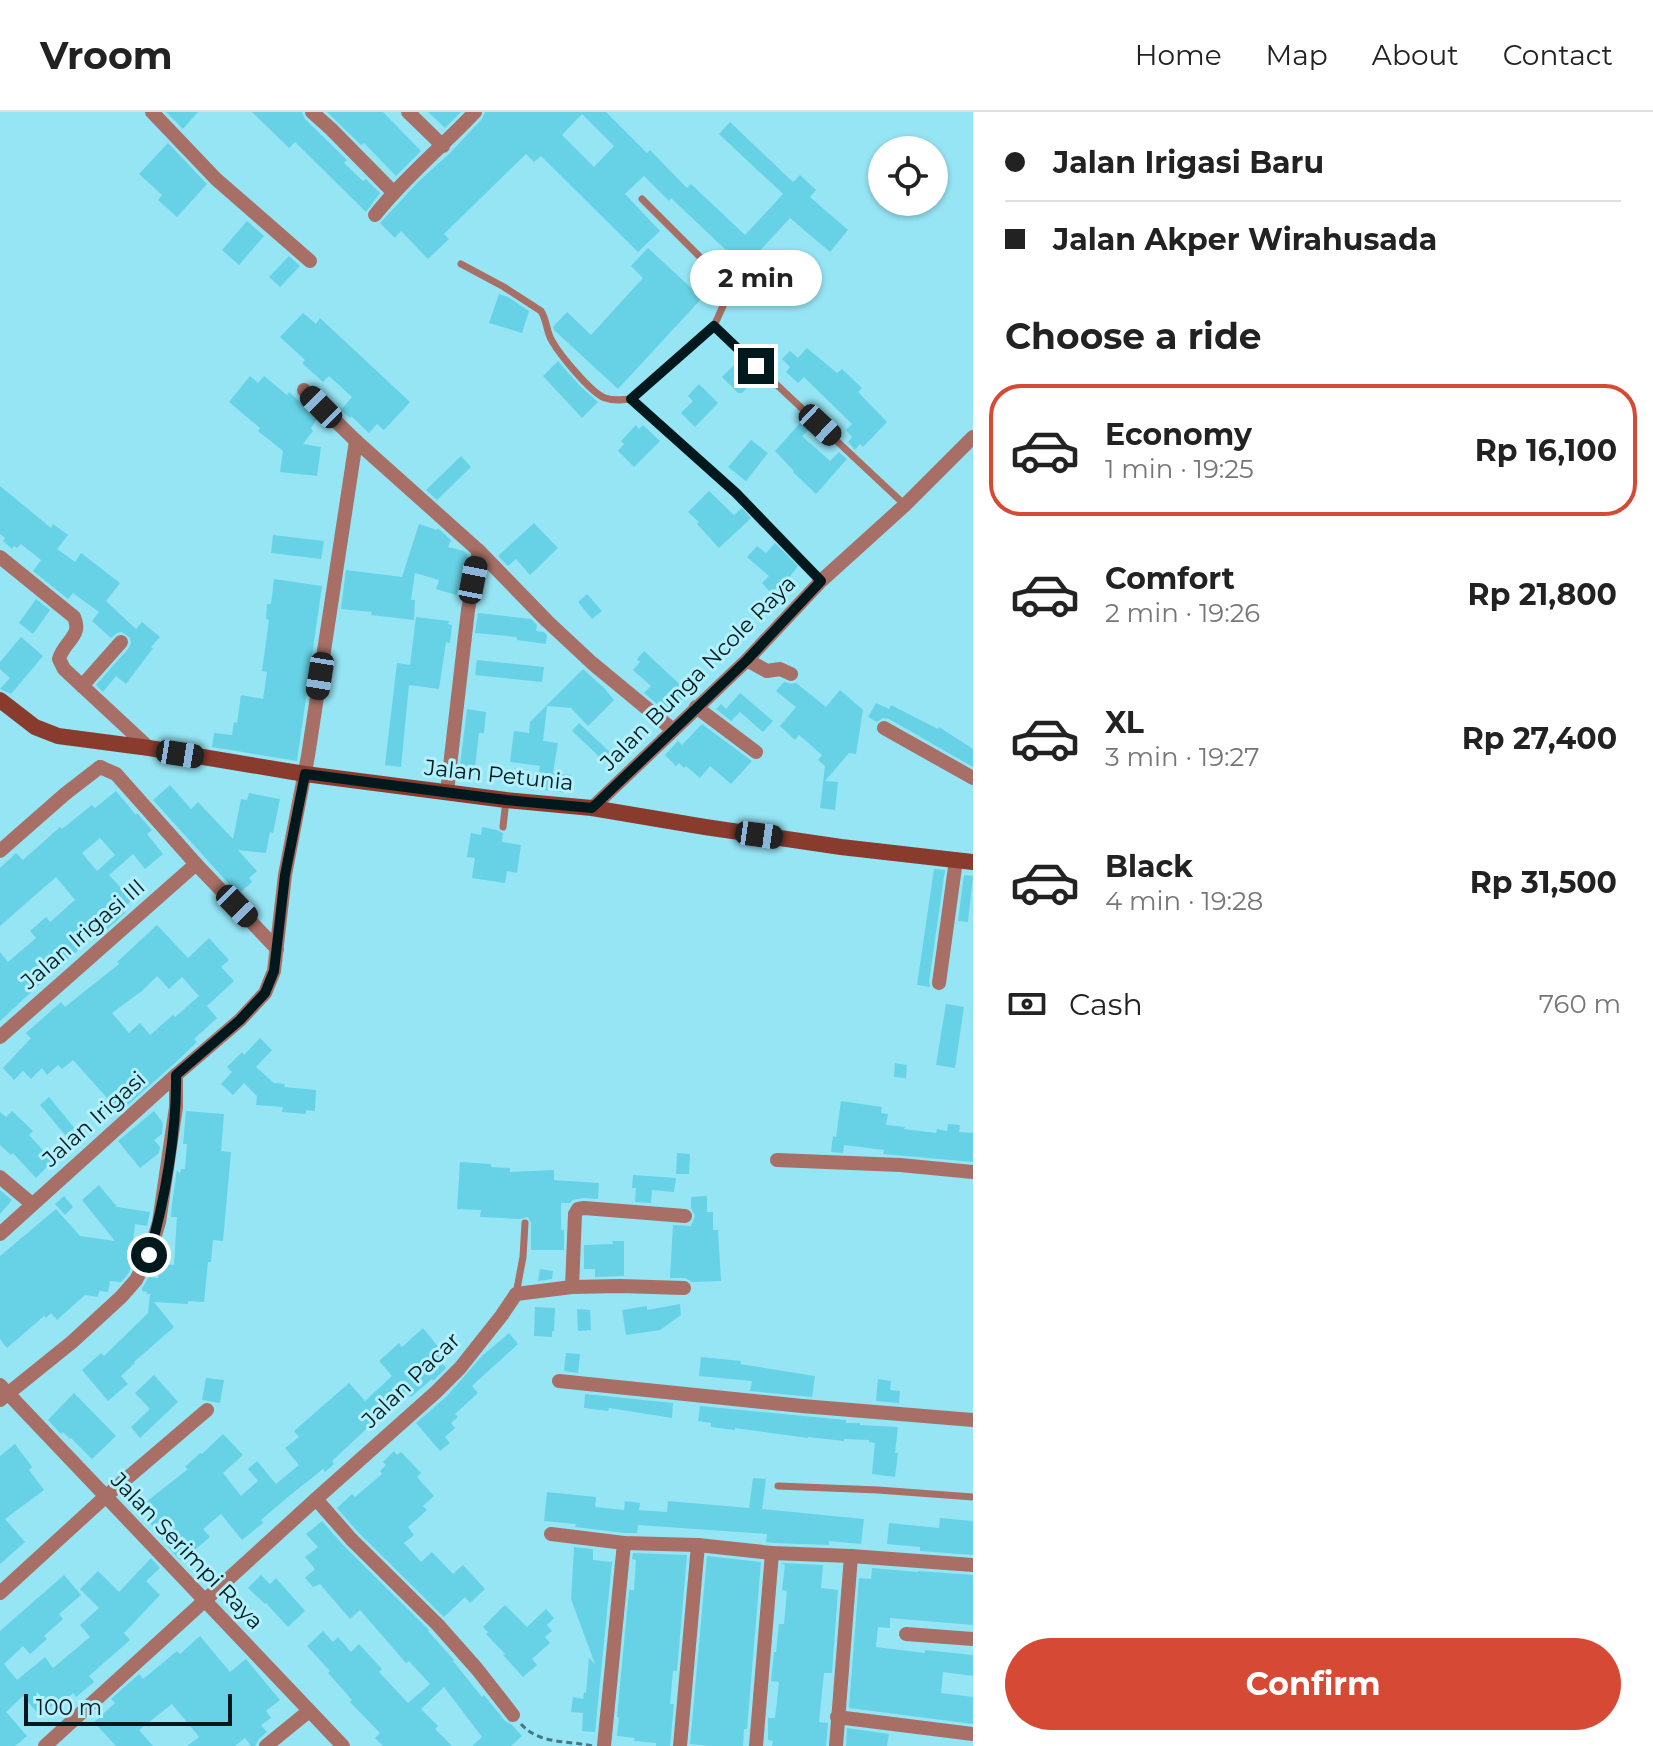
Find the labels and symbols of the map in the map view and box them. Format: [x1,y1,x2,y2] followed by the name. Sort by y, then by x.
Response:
[690,250,822,306] callout: 2 min
[738,348,774,384] route end
[296,382,346,432] car
[794,400,846,450] car
[457,554,489,606] car
[594,570,801,777] street label: Jalan Bunga Ncole Raya
[304,650,336,702] car
[154,738,206,770] car
[422,754,575,796] street label: Jalan Petunia
[734,820,784,850] car
[15,873,150,996] street label: Jalan Irigasi III
[212,880,262,932] car
[36,1066,151,1173] street label: Jalan Irigasi
[131,1237,167,1273] route start
[356,1326,466,1434] street label: Jalan Pacar
[104,1466,269,1635] street label: Jalan Serimpi Raya
[24,1690,232,1726] scale bar

